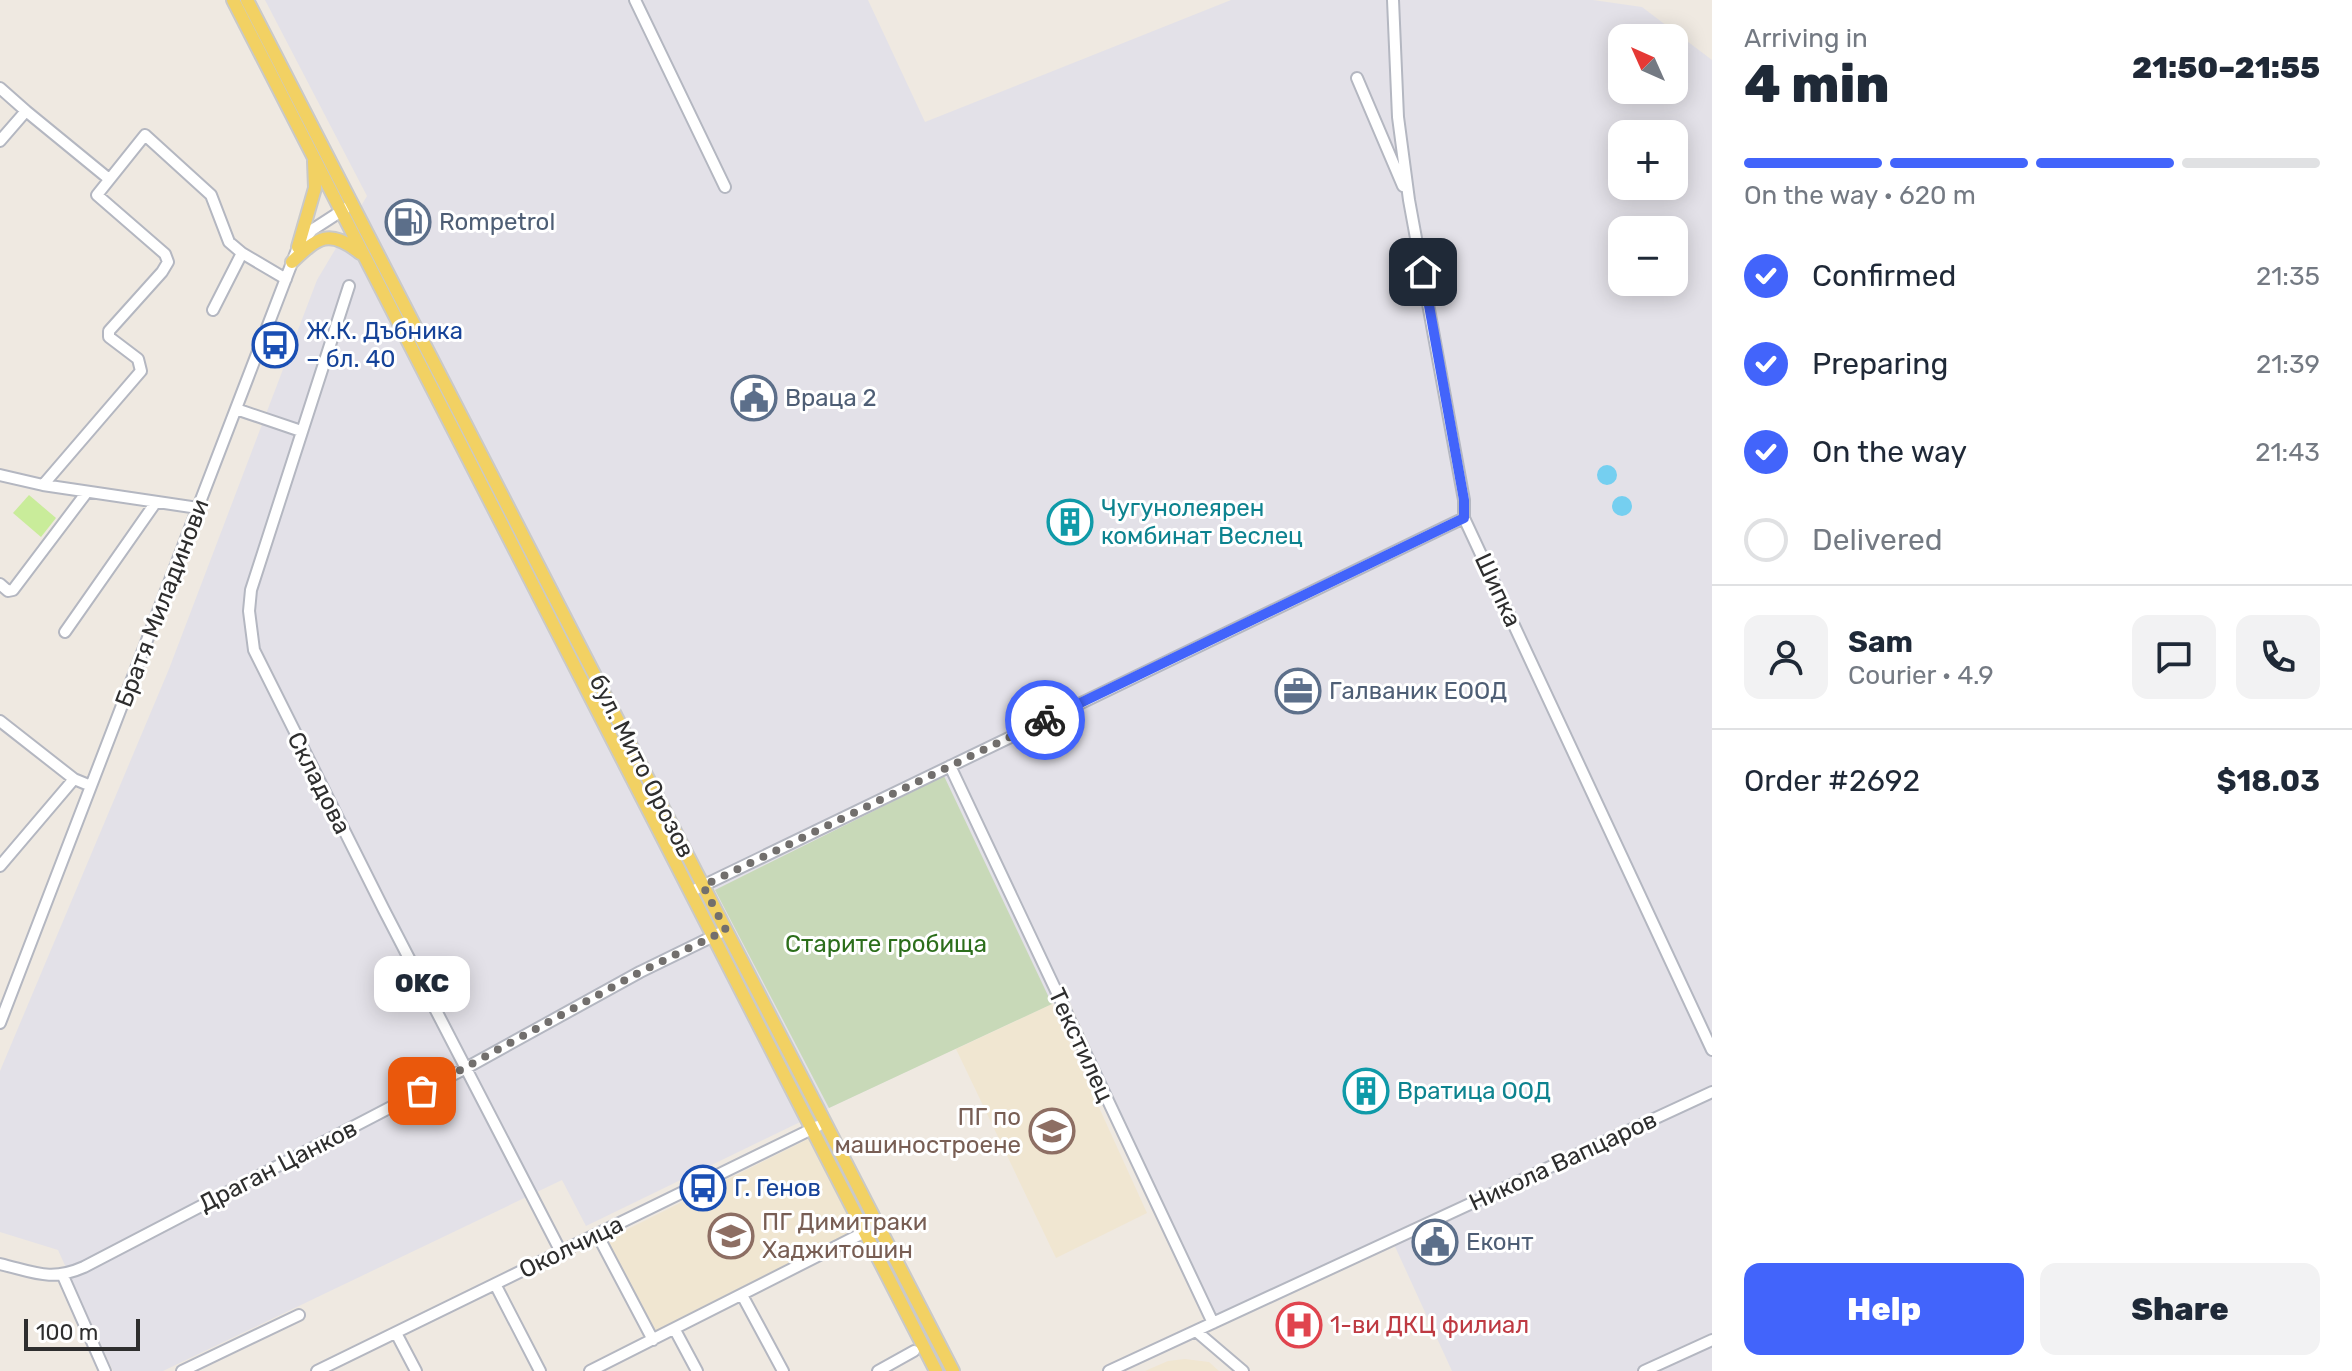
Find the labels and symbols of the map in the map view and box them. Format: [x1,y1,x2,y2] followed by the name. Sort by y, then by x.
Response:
[1608,24,1688,104] north arrow
[384,198,432,246] fuel station icon: Rompetrol
[439,208,555,236] place label: Rompetrol
[1389,238,1457,306] pin
[306,317,463,373] place label: Ж.К. Дъбника – бл. 40
[251,321,299,369] bus stop icon: Ж.К. Дъбника – бл. 40
[730,374,778,422] public building icon: Враца 2
[785,384,877,412] place label: Враца 2
[1101,494,1303,550] place label: Чугунолеярен комбинат Веслец
[109,495,215,711] street label: Братя Миладинови
[1046,498,1094,546] building icon: Чугунолеярен комбинат Веслец
[1469,549,1527,631] street label: Шипка
[1274,667,1322,715] office icon: Галваник ЕООД
[584,670,700,862] street label: бул. Мито Орозов
[1329,677,1507,705] place label: Галваник ЕООД
[1005,680,1085,760] courier
[281,727,357,839] street label: Складова
[785,930,987,958] park label: Старите гробища
[374,955,470,1011] callout: OKC
[1043,984,1120,1106] street label: Текстилец
[388,1057,456,1125] pin
[1342,1067,1390,1115] building icon: Вратица ООД
[1397,1077,1551,1105] place label: Вратица ООД
[834,1103,1021,1159] place label: ПГ по машиностроене
[1465,1105,1661,1217] street label: Никола Вапцаров
[1028,1107,1076,1155] school or university icon: ПГ по машиностроене
[194,1114,362,1218] street label: Драган Цанков
[679,1164,727,1212] bus stop icon: Г. Генов
[734,1174,821,1202] place label: Г. Генов
[762,1208,927,1264] place label: ПГ Димитраки Хаджитошин
[515,1210,627,1284] street label: Околчица
[707,1212,755,1260] school or university icon: ПГ Димитраки Хаджитошин
[1411,1218,1459,1266] public building icon: Еконт
[1466,1228,1534,1256] place label: Еконт
[1275,1301,1323,1349] hospital icon: 1-ви ДКЦ филиал
[1330,1311,1529,1339] place label: 1-ви ДКЦ филиал
[24,1315,140,1351] scale bar

